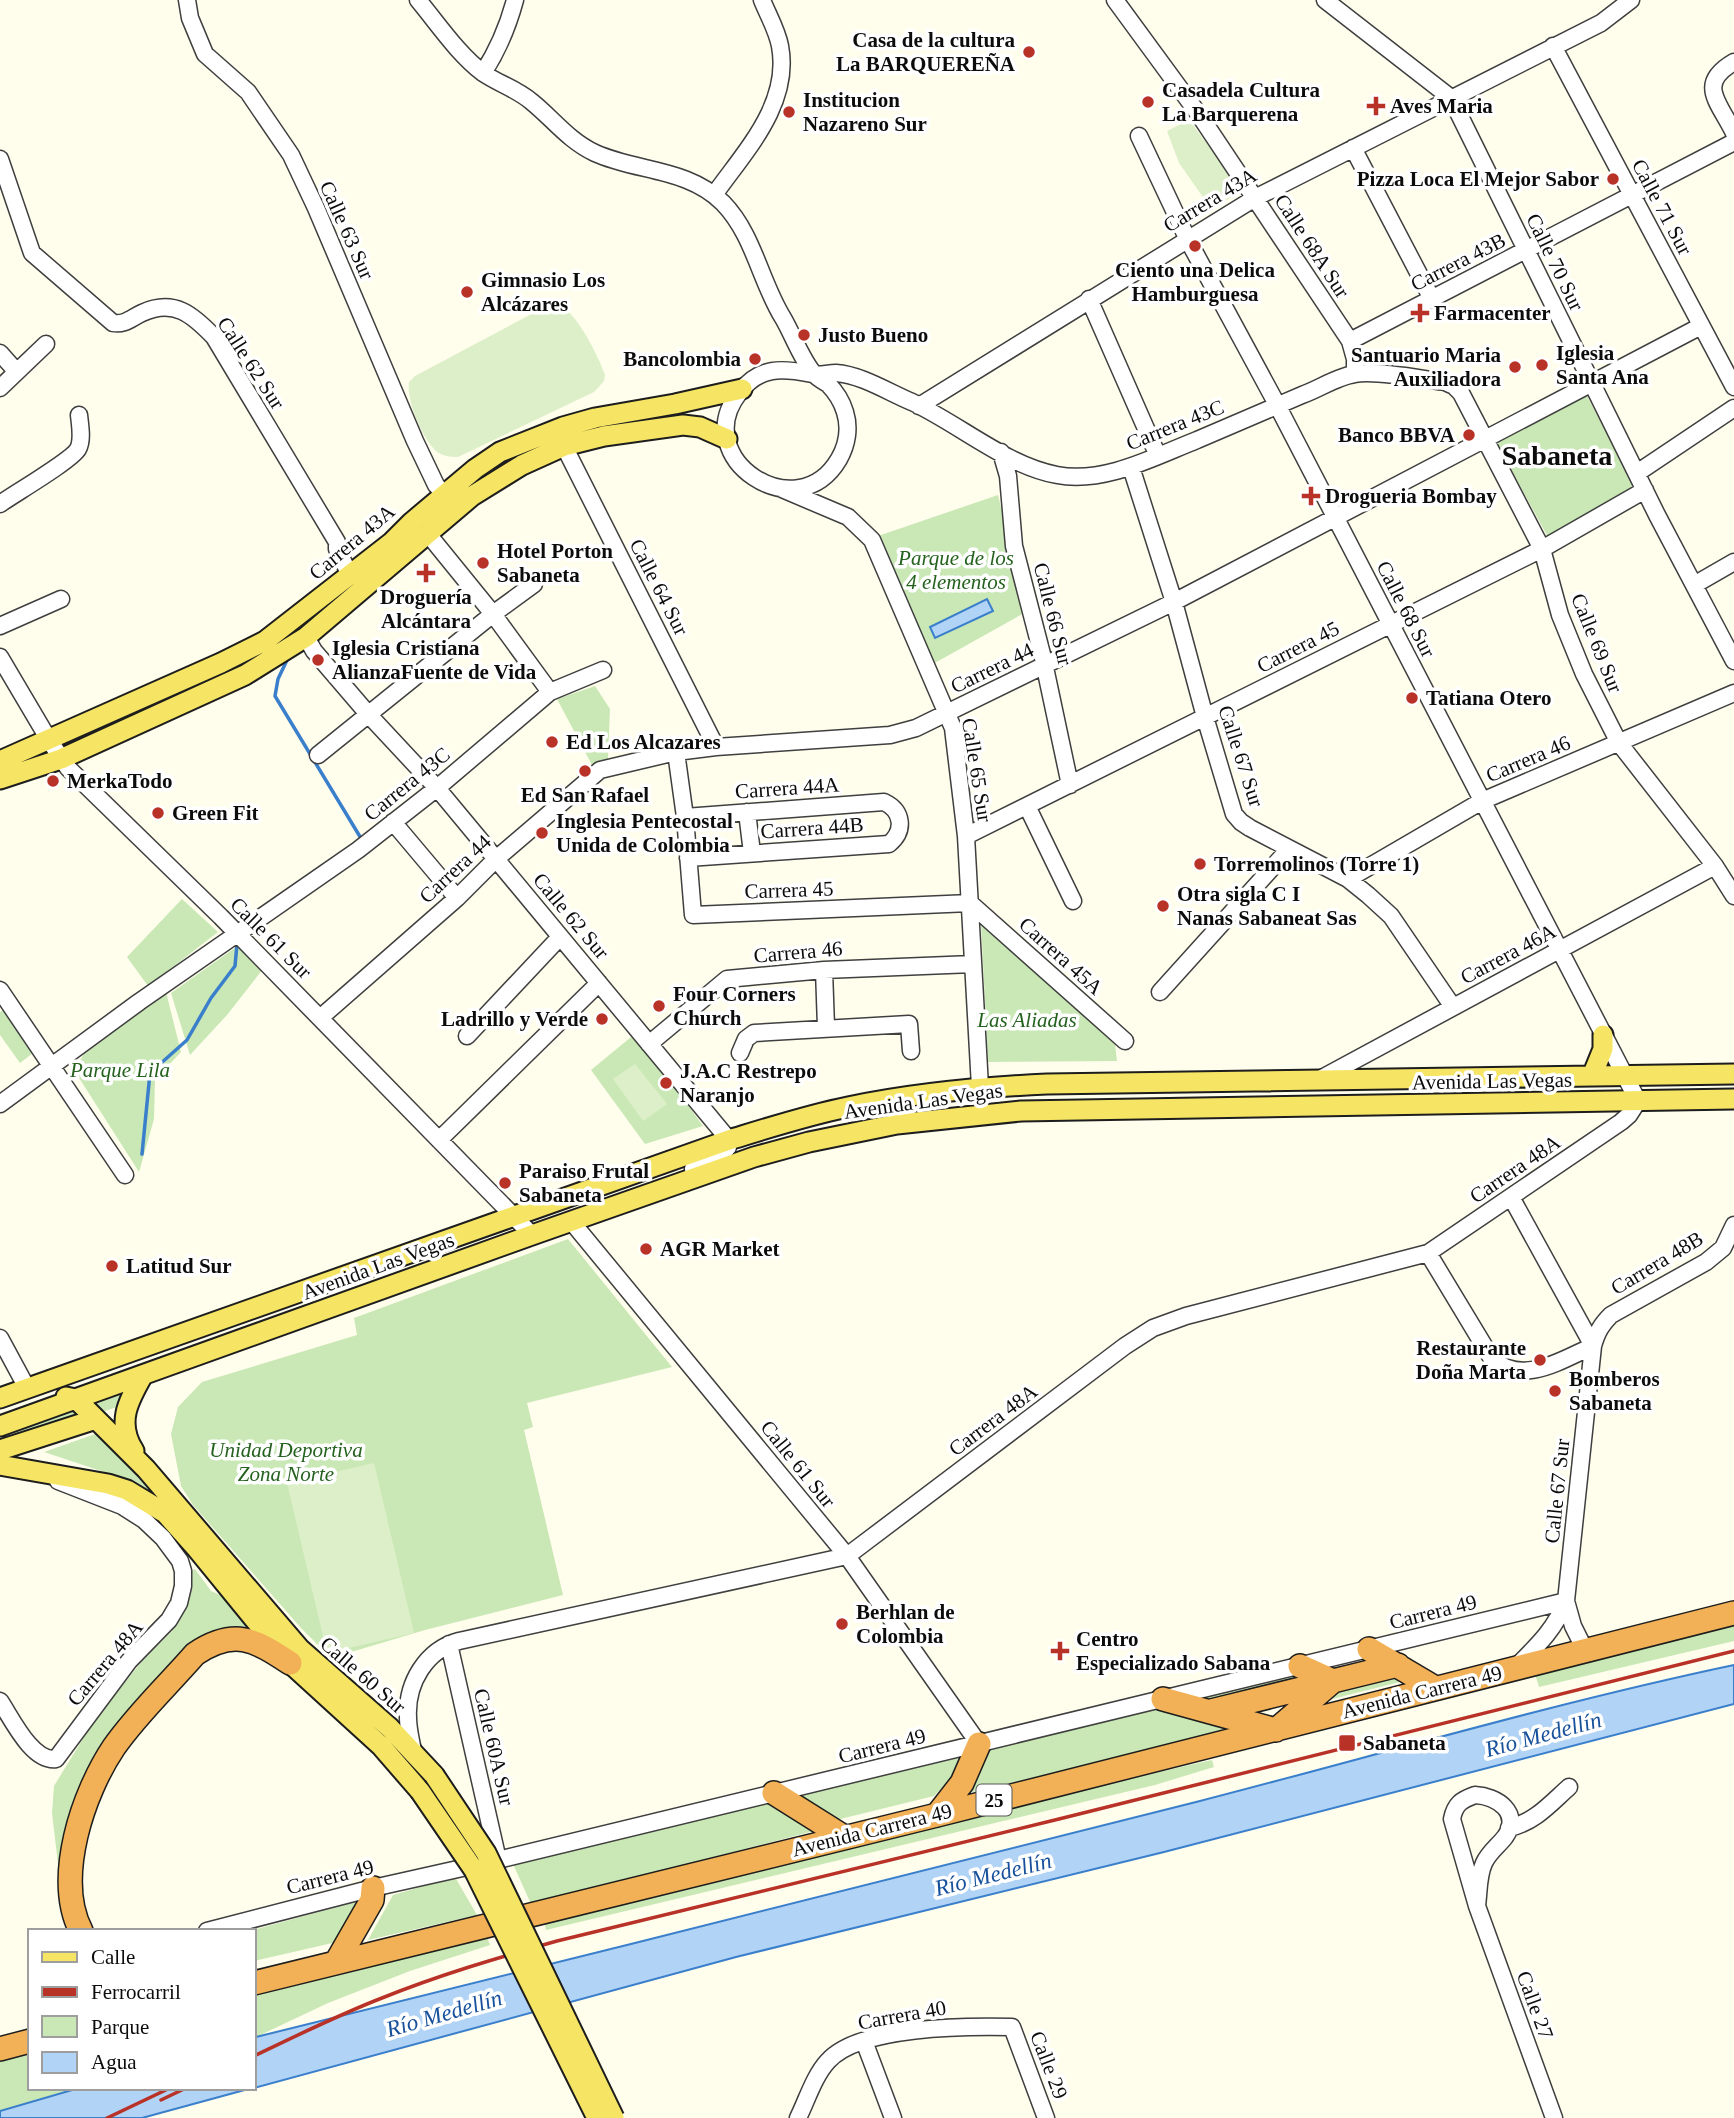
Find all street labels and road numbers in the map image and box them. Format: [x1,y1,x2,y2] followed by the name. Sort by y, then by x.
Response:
[1627,155,1697,259] street label: Calle 71 Sur
[1159,162,1262,237] street label: Carrera 43A
[315,177,379,283] street label: Calle 63 Sur
[1270,190,1354,302] street label: Calle 68A Sur
[1521,210,1589,314] street label: Calle 70 Sur
[1407,228,1509,296] street label: Carrera 43B
[212,312,290,414] street label: Calle 62 Sur
[1123,395,1227,455] street label: Carrera 43C
[304,499,400,585] street label: Carrera 43A
[624,535,694,639] street label: Calle 64 Sur
[1371,557,1441,661] street label: Calle 68 Sur
[1029,560,1077,668] street label: Calle 66 Sur
[1566,590,1628,696] street label: Calle 69 Sur
[1253,616,1343,678] street label: Carrera 45
[947,637,1038,698] street label: Carrera 44
[1213,702,1269,810] street label: Calle 67 Sur
[957,716,997,824] street label: Calle 65 Sur
[1482,731,1574,787] street label: Carrera 46
[359,742,455,826] street label: Carrera 43C
[734,772,841,804] street label: Carrera 44A
[760,812,864,844] street label: Carrera 44B
[414,829,496,908] street label: Carrera 44
[528,868,614,964] street label: Calle 62 Sur
[744,876,834,904] street label: Carrera 45
[225,892,317,984] street label: Calle 61 Sur
[1014,912,1108,1000] street label: Carrera 45A
[1456,919,1560,989] street label: Carrera 46A
[753,936,843,968] street label: Carrera 46
[1412,1068,1572,1094] street label: Avenida Las Vegas
[842,1078,1004,1124] street label: Avenida Las Vegas
[1465,1129,1566,1208] street label: Carrera 48A
[1607,1226,1707,1300] street label: Carrera 48B
[299,1227,457,1305] street label: Avenida Las Vegas
[944,1379,1043,1461] street label: Carrera 48A
[756,1416,840,1512] street label: Calle 61 Sur
[1540,1438,1574,1544] street label: Calle 67 Sur
[1387,1590,1479,1634] street label: Carrera 49
[62,1615,148,1711] street label: Carrera 48A
[316,1632,410,1718] street label: Calle 60 Sur
[1340,1661,1504,1723] street label: Avenida Carrera 49
[469,1686,519,1808] street label: Calle 60A Sur
[836,1724,928,1768] street label: Carrera 49
[976,1784,1012,1816] road number: 25
[790,1799,954,1861] street label: Avenida Carrera 49
[284,1855,376,1899] street label: Carrera 49
[1512,1968,1558,2042] street label: Calle 27
[856,1995,948,2035] street label: Carrera 40
[1025,2028,1073,2102] street label: Calle 29

